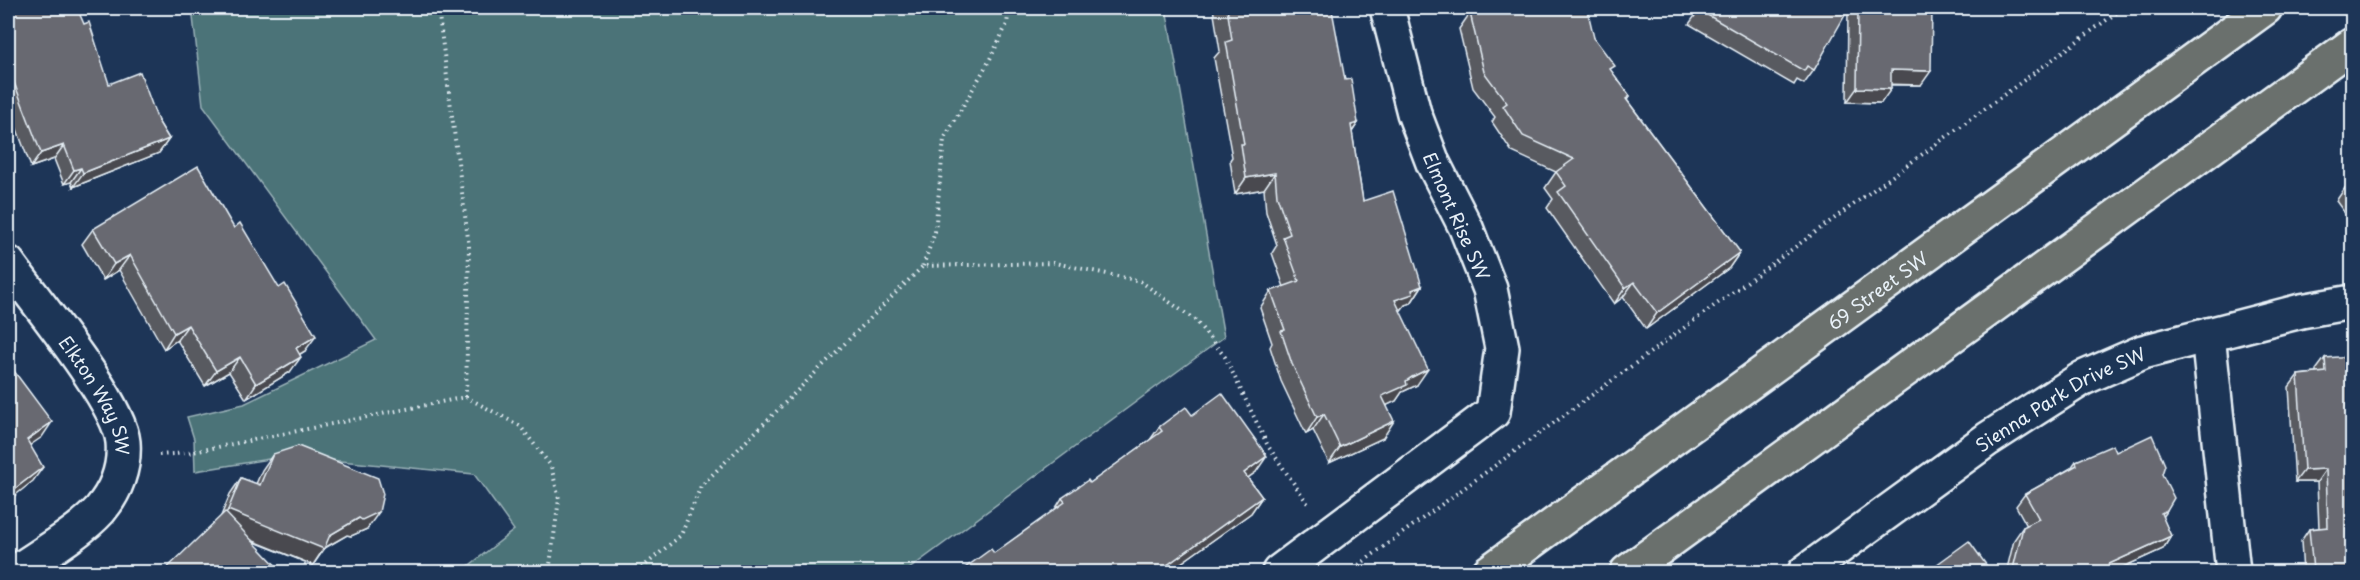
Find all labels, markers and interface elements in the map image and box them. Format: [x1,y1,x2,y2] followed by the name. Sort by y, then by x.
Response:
[1417,148,1497,284] street label: Elmont Rise SW
[1821,244,1933,336] street label: 69 Street SW
[53,330,137,456] street label: Elkton Way SW
[1969,339,2150,458] street label: Sienna Park Drive SW

